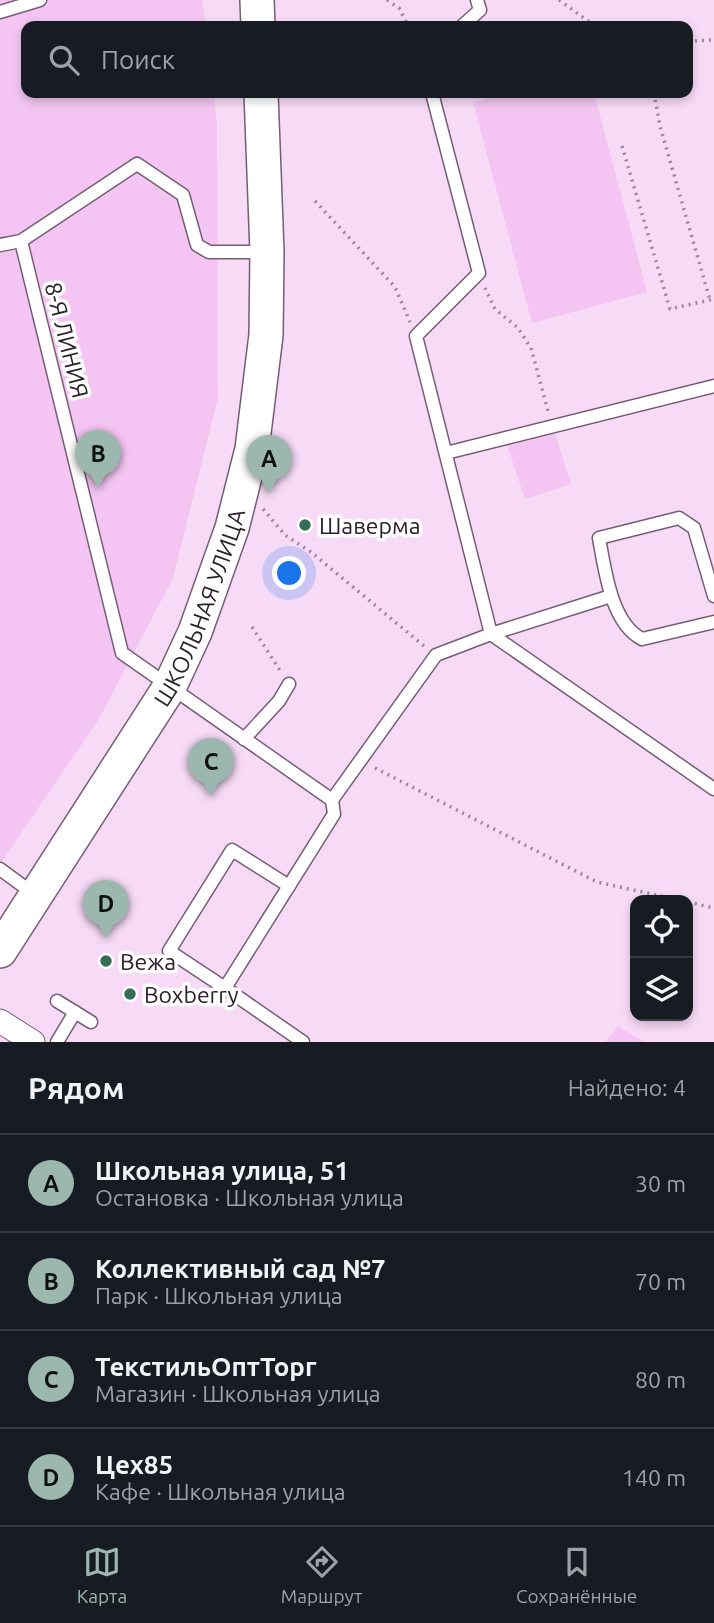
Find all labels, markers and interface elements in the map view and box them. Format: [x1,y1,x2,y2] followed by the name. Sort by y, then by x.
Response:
[21,21,693,98] search box
[45,41,83,79] icon: search
[101,45,175,74] text: Поиск
[41,280,93,400] street label: 8-Я ЛИНИЯ
[75,430,121,488] pin: B
[246,435,292,493] pin: A
[148,506,249,710] street label: ШКОЛЬНАЯ УЛИЦА
[319,513,421,538] place label: Шаверма
[297,517,313,533] marker: Шаверма
[272,556,306,590] your location
[188,738,234,796] pin: C
[83,880,129,938] pin: D
[630,895,693,1021] map controls
[630,895,693,958] button: locate
[120,949,176,974] place label: Вежа
[98,953,114,969] marker: Вежа
[630,958,693,1021] button: layers
[144,982,239,1007] place label: Boxberry
[122,986,138,1002] marker: Boxberry
[28,1071,124,1105] text: Рядом
[568,1075,686,1100] text: Найдено: 4
[95,1156,349,1185] text: Школьная улица, 51
[43,1171,59,1196] text: A
[635,1171,686,1196] text: 30 m
[95,1185,404,1210] text: Остановка · Школьная улица
[95,1254,386,1283] text: Коллективный сад №7
[43,1269,59,1294] text: B
[635,1269,686,1294] text: 70 m
[95,1283,343,1308] text: Парк · Школьная улица
[95,1352,316,1381] text: ТекстильОптТорг
[44,1367,58,1392] text: C
[635,1367,686,1392] text: 80 m
[95,1381,381,1406] text: Магазин · Школьная улица
[95,1450,173,1479] text: Цех85
[43,1465,59,1490] text: D
[622,1465,686,1490] text: 140 m
[95,1479,346,1504] text: Кафе · Школьная улица
[77,1543,127,1607] tab: Карта
[281,1543,363,1607] tab: Маршрут
[516,1543,637,1607] tab: Сохранённые

